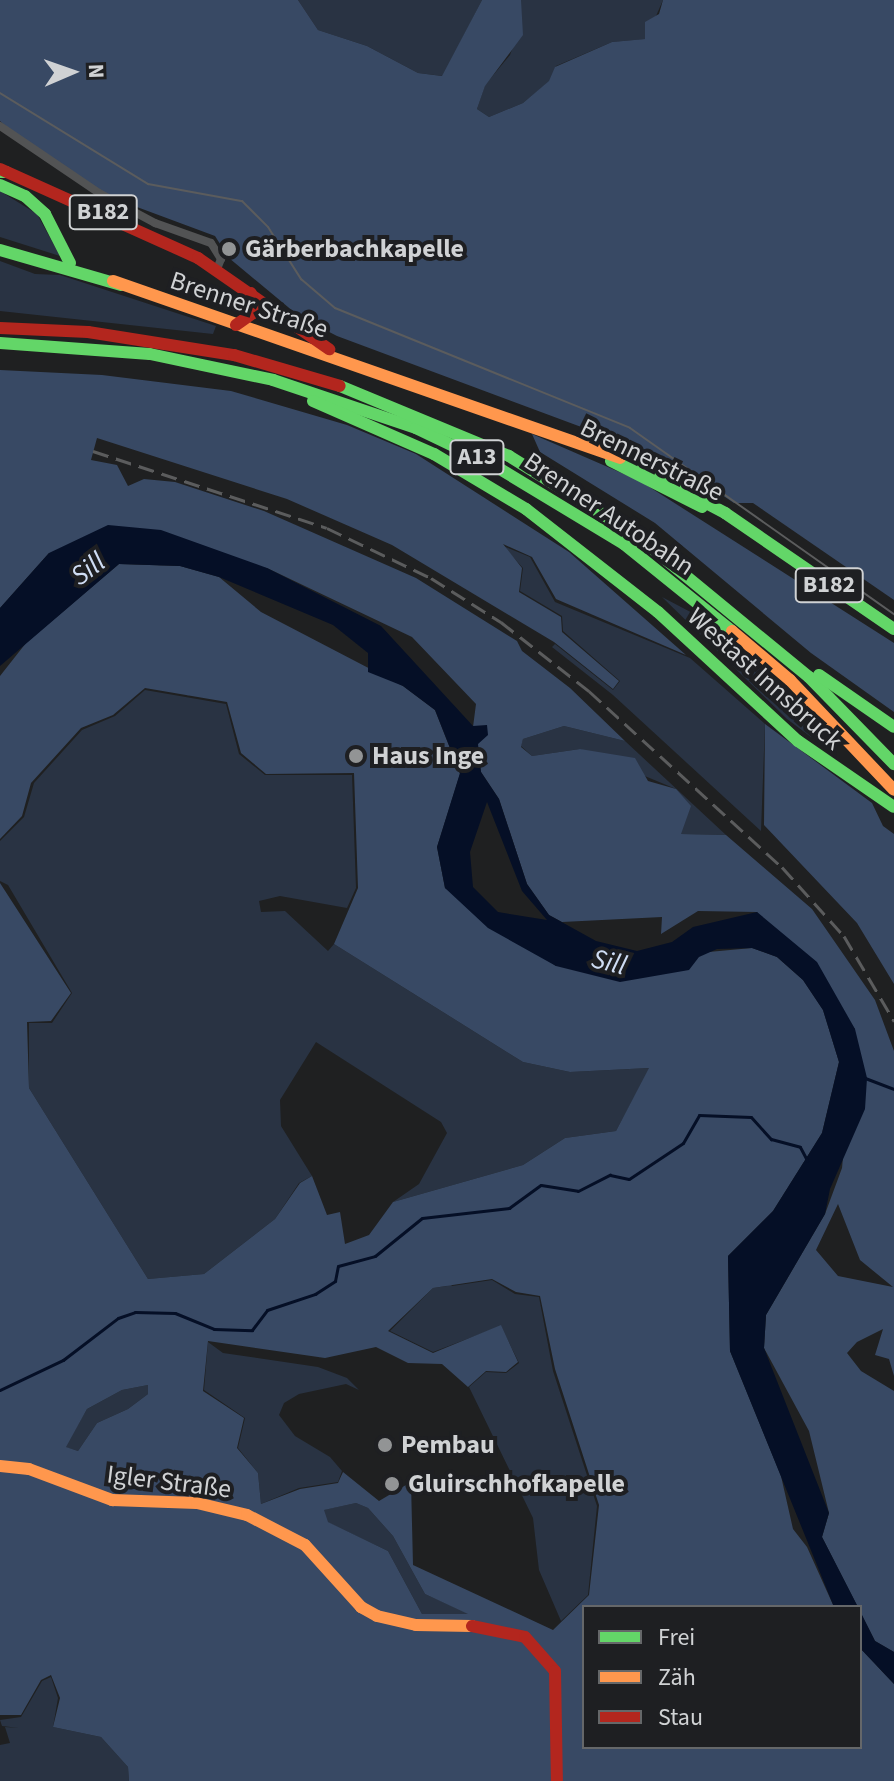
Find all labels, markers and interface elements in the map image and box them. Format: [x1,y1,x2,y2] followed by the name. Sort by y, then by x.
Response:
[32,32,112,112] north arrow
[80,63,112,79] text: N
[67,192,139,232] road number: B182
[245,233,464,265] place label: Gärberbachkapelle
[220,240,238,258] marker: Gärberbachkapelle
[166,265,332,345] street label: Brenner Straße
[575,412,729,508] street label: Brennerstraße
[449,437,505,477] road number: A13
[518,446,700,582] street label: Brenner Autobahn
[64,545,112,593] water label: Sill
[793,565,865,605] road number: B182
[681,601,849,757] street label: Westast Innsbruck
[372,740,484,772] place label: Haus Inge
[347,747,365,765] marker: Haus Inge
[588,942,630,982] water label: Sill
[401,1429,495,1461] place label: Pembau
[376,1436,394,1454] marker: Pembau
[105,1459,233,1505] street label: Igler Straße
[408,1468,625,1500] place label: Gluirschhofkapelle
[383,1475,401,1493] marker: Gluirschhofkapelle
[582,1605,862,1749] legend
[658,1620,695,1655] text: Frei
[658,1660,696,1695] text: Zäh
[658,1700,703,1735] text: Stau

